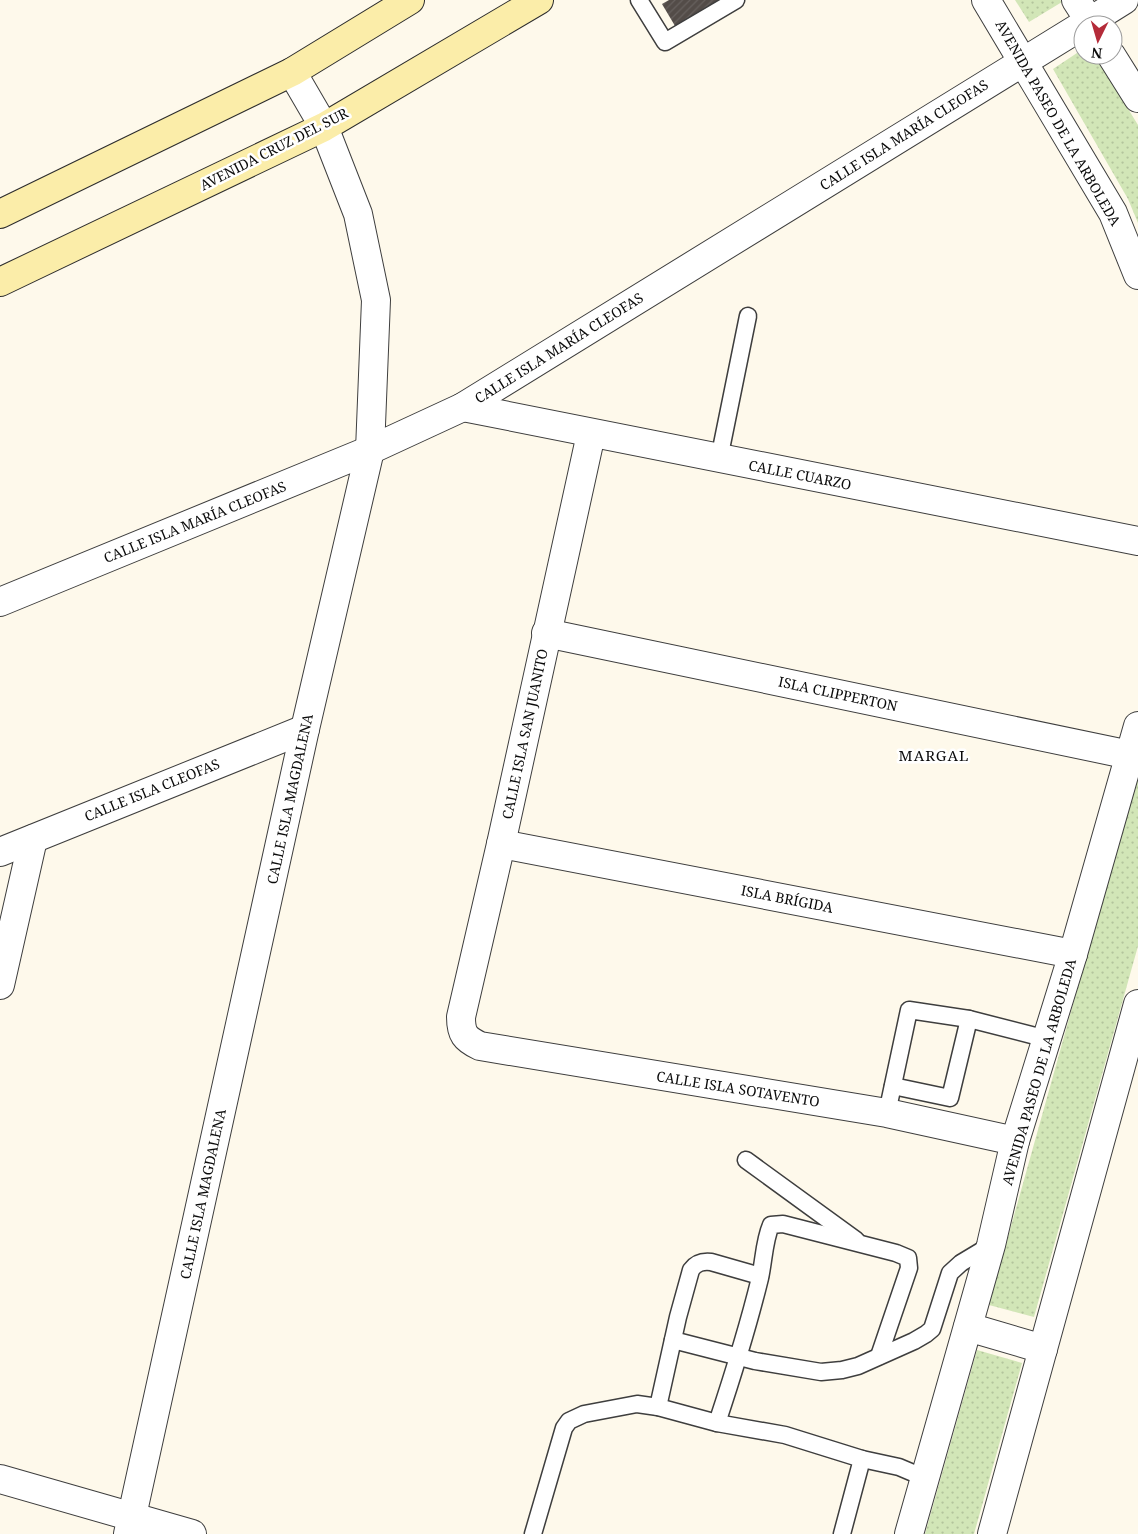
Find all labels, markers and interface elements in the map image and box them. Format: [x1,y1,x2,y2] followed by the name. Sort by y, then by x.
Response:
[1073,15,1123,65] north arrow
[992,17,1124,229] street label: AVENIDA PASEO DE LA ARBOLEDA
[816,75,992,194] street label: CALLE ISLA MARÍA CLEOFAS
[196,103,352,194] street label: AVENIDA CRUZ DEL SUR
[471,288,647,407] street label: CALLE ISLA MARÍA CLEOFAS
[747,455,853,494] street label: CALLE CUARZO
[101,476,289,567] street label: CALLE ISLA MARÍA CLEOFAS
[497,647,552,821] street label: CALLE ISLA SAN JUANITO
[777,672,900,715] street label: ISLA CLIPPERTON
[262,712,317,886] street label: CALLE ISLA MAGDALENA
[899,745,969,765] district label: MARGAL
[81,754,222,825] street label: CALLE ISLA CLEOFAS
[739,880,835,917] street label: ISLA BRÍGIDA
[997,956,1080,1187] street label: AVENIDA PASEO DE LA ARBOLEDA
[655,1066,821,1111] street label: CALLE ISLA SOTAVENTO
[175,1107,230,1281] street label: CALLE ISLA MAGDALENA

